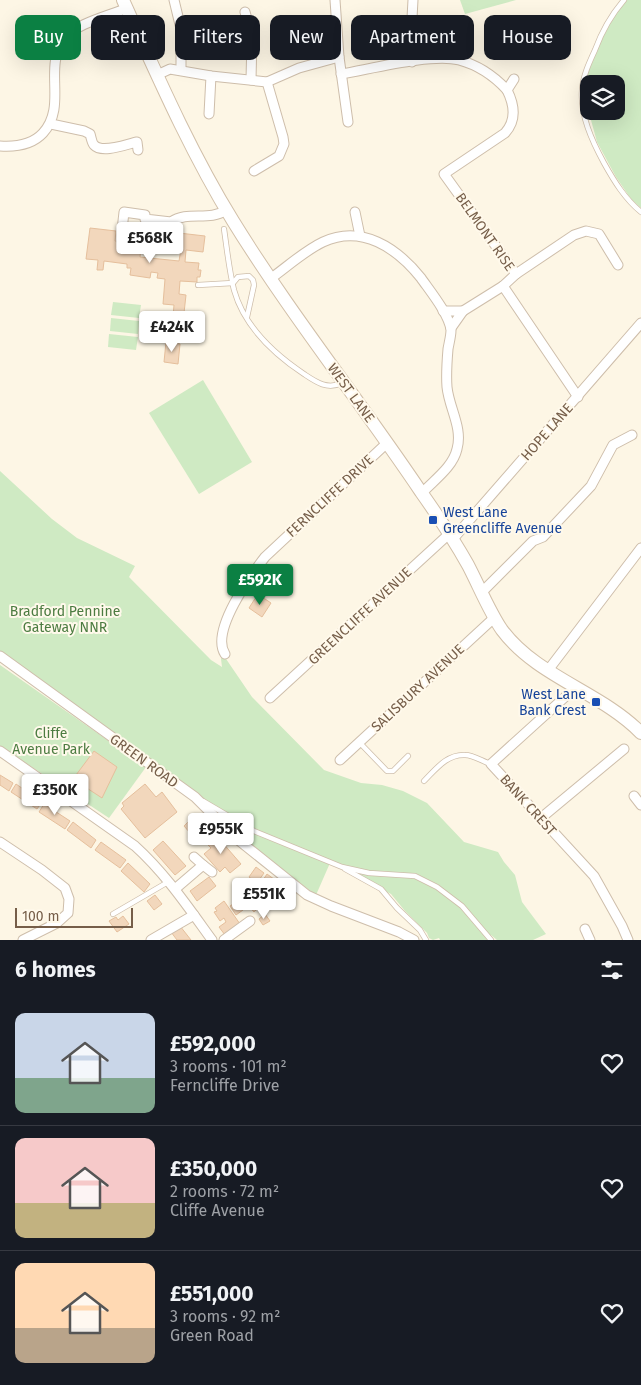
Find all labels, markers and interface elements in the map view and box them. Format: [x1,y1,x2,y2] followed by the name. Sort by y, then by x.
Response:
[15,15,81,60] chip: Buy
[91,15,165,60] chip: Rent
[175,15,260,60] chip: Filters
[270,15,341,60] chip: New
[351,15,474,60] chip: Apartment
[484,15,571,60] chip: House
[580,75,625,120] map controls
[580,75,625,120] button: layers
[452,190,518,274] street label: BELMONT RISE
[115,222,185,264] pin: £568K
[127,228,173,247] text: £568K
[137,310,207,353] pin: £424K
[150,317,194,336] text: £424K
[324,360,378,426] street label: WEST LANE
[517,400,577,464] street label: HOPE LANE
[283,451,377,541] street label: FERNCLIFFE DRIVE
[443,504,562,537] place label: West Lane Greencliffe Avenue
[427,514,439,526] marker: West Lane Greencliffe Avenue
[225,564,295,606] pin: £592K
[305,564,415,668] street label: GREENCLIFFE AVENUE
[238,570,282,589] text: £592K
[10,603,120,636] park label: Bradford Pennine Gateway NNR
[368,641,468,735] street label: SALISBURY AVENUE
[519,686,587,719] place label: West Lane Bank Crest
[590,696,602,708] marker: West Lane Bank Crest
[12,725,91,758] park label: Cliffe Avenue Park
[106,730,182,792] street label: GREEN ROAD
[496,771,560,840] street label: BANK CREST
[20,774,90,816] pin: £350K
[32,780,78,799] text: £350K
[186,812,256,855] pin: £955K
[199,819,243,838] text: £955K
[229,878,299,920] pin: £551K
[243,884,285,903] text: £551K
[15,905,132,928] scale bar
[22,908,59,925] text: 100 m
[598,956,626,984] icon: filters
[15,957,96,983] text: 6 homes
[170,1031,256,1057] text: £592,000
[55,1033,115,1093] icon: home
[598,1049,626,1077] icon: heart
[170,1057,287,1076] text: 3 rooms · 101 m²
[170,1076,279,1095] text: Ferncliffe Drive
[170,1156,257,1182] text: £350,000
[55,1158,115,1218] icon: home
[598,1174,626,1202] icon: heart
[170,1182,279,1201] text: 2 rooms · 72 m²
[170,1201,265,1220] text: Cliffe Avenue
[170,1281,254,1307] text: £551,000
[55,1283,115,1343] icon: home
[598,1299,626,1327] icon: heart
[170,1307,280,1326] text: 3 rooms · 92 m²
[170,1326,254,1345] text: Green Road

